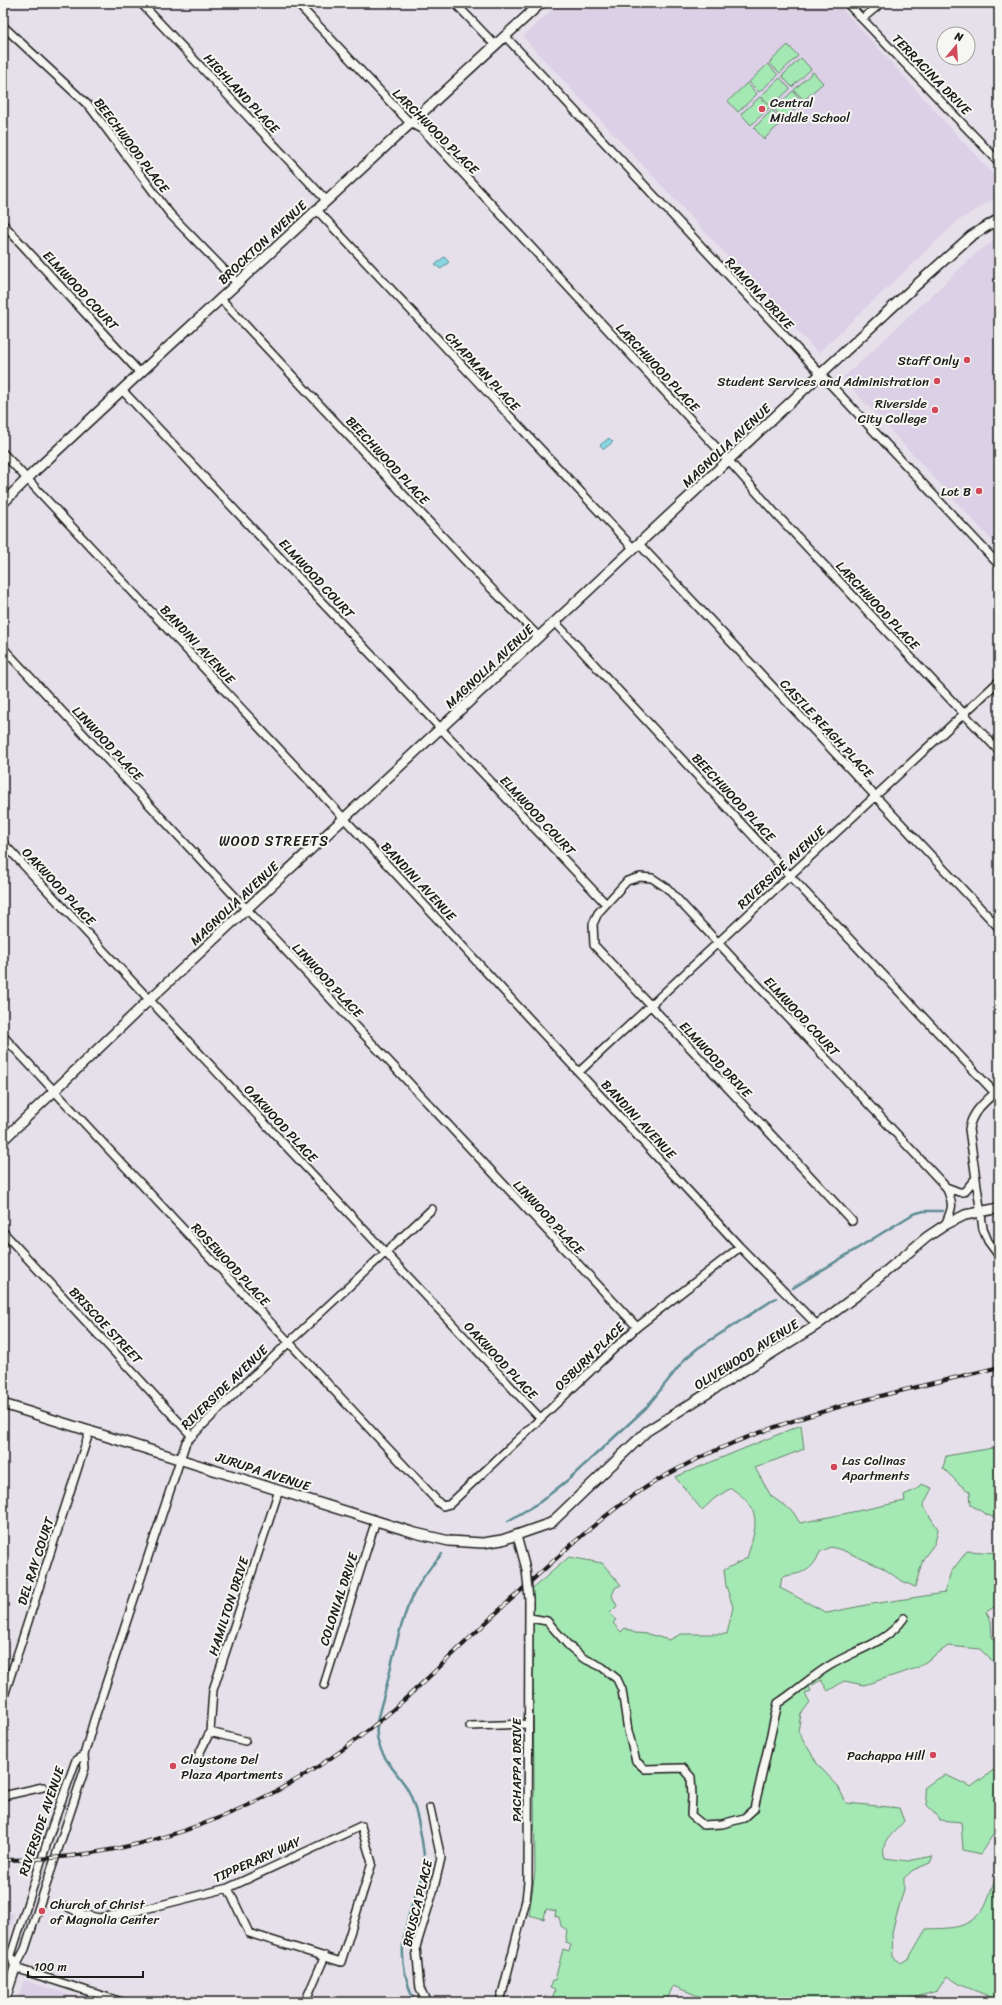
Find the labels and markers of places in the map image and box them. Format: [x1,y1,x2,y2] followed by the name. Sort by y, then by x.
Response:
[770,91,850,129] place label: Central Middle School
[757,104,767,114] marker: Central Middle School
[898,349,959,372] place label: Staff Only
[962,355,972,365] marker: Staff Only
[717,370,929,393] place label: Student Services and Administration
[932,376,942,386] marker: Student Services and Administration
[858,392,927,430] place label: Riverside City College
[930,405,940,415] marker: Riverside City College
[941,480,971,503] place label: Lot B
[974,486,984,496] marker: Lot B
[841,1449,910,1487] place label: Las Colinas Apartments
[829,1462,839,1472] marker: Las Colinas Apartments
[847,1744,925,1767] place label: Pachappa Hill
[181,1748,283,1786] place label: Claystone Del Plaza Apartments
[928,1750,938,1760] marker: Pachappa Hill
[168,1761,178,1771] marker: Claystone Del Plaza Apartments
[50,1893,159,1931] place label: Church of Christ of Magnolia Center
[37,1906,47,1916] marker: Church of Christ of Magnolia Center

